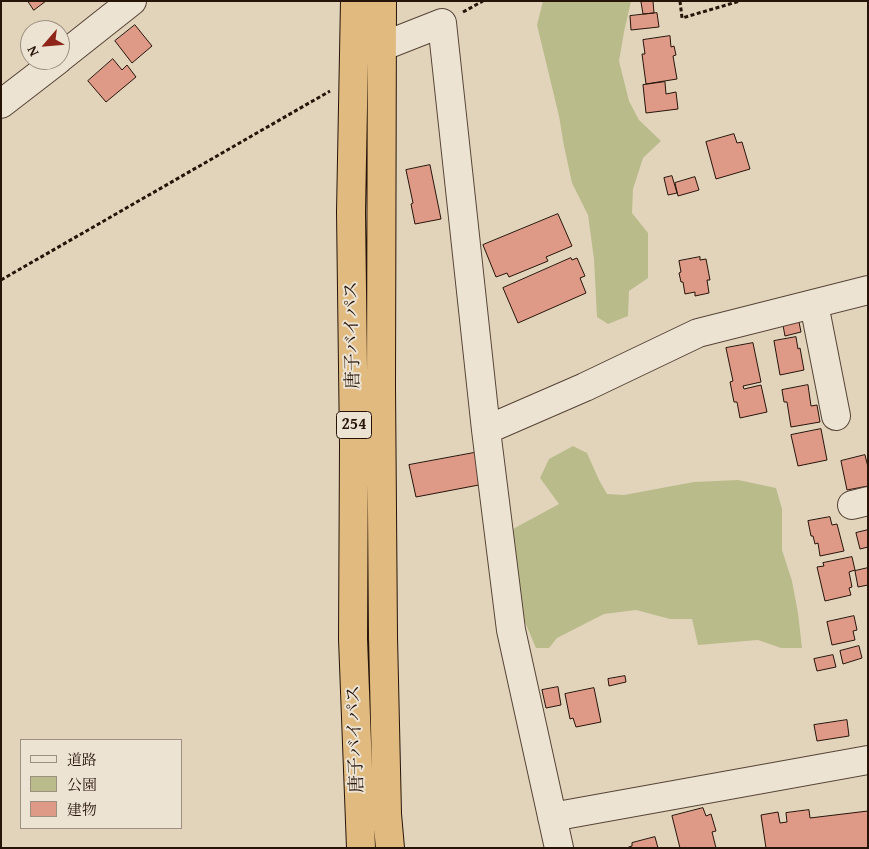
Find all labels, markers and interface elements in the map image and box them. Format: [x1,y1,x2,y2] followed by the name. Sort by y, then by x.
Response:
[20,20,70,70] north arrow
[21,43,44,60] text: N
[341,281,365,389] street label: 唐子バイパス
[336,412,372,438] road number: 254
[343,685,369,793] street label: 唐子バイパス
[20,739,182,829] legend
[67,749,97,770] text: 道路
[67,774,97,795] text: 公園
[67,799,97,820] text: 建物

